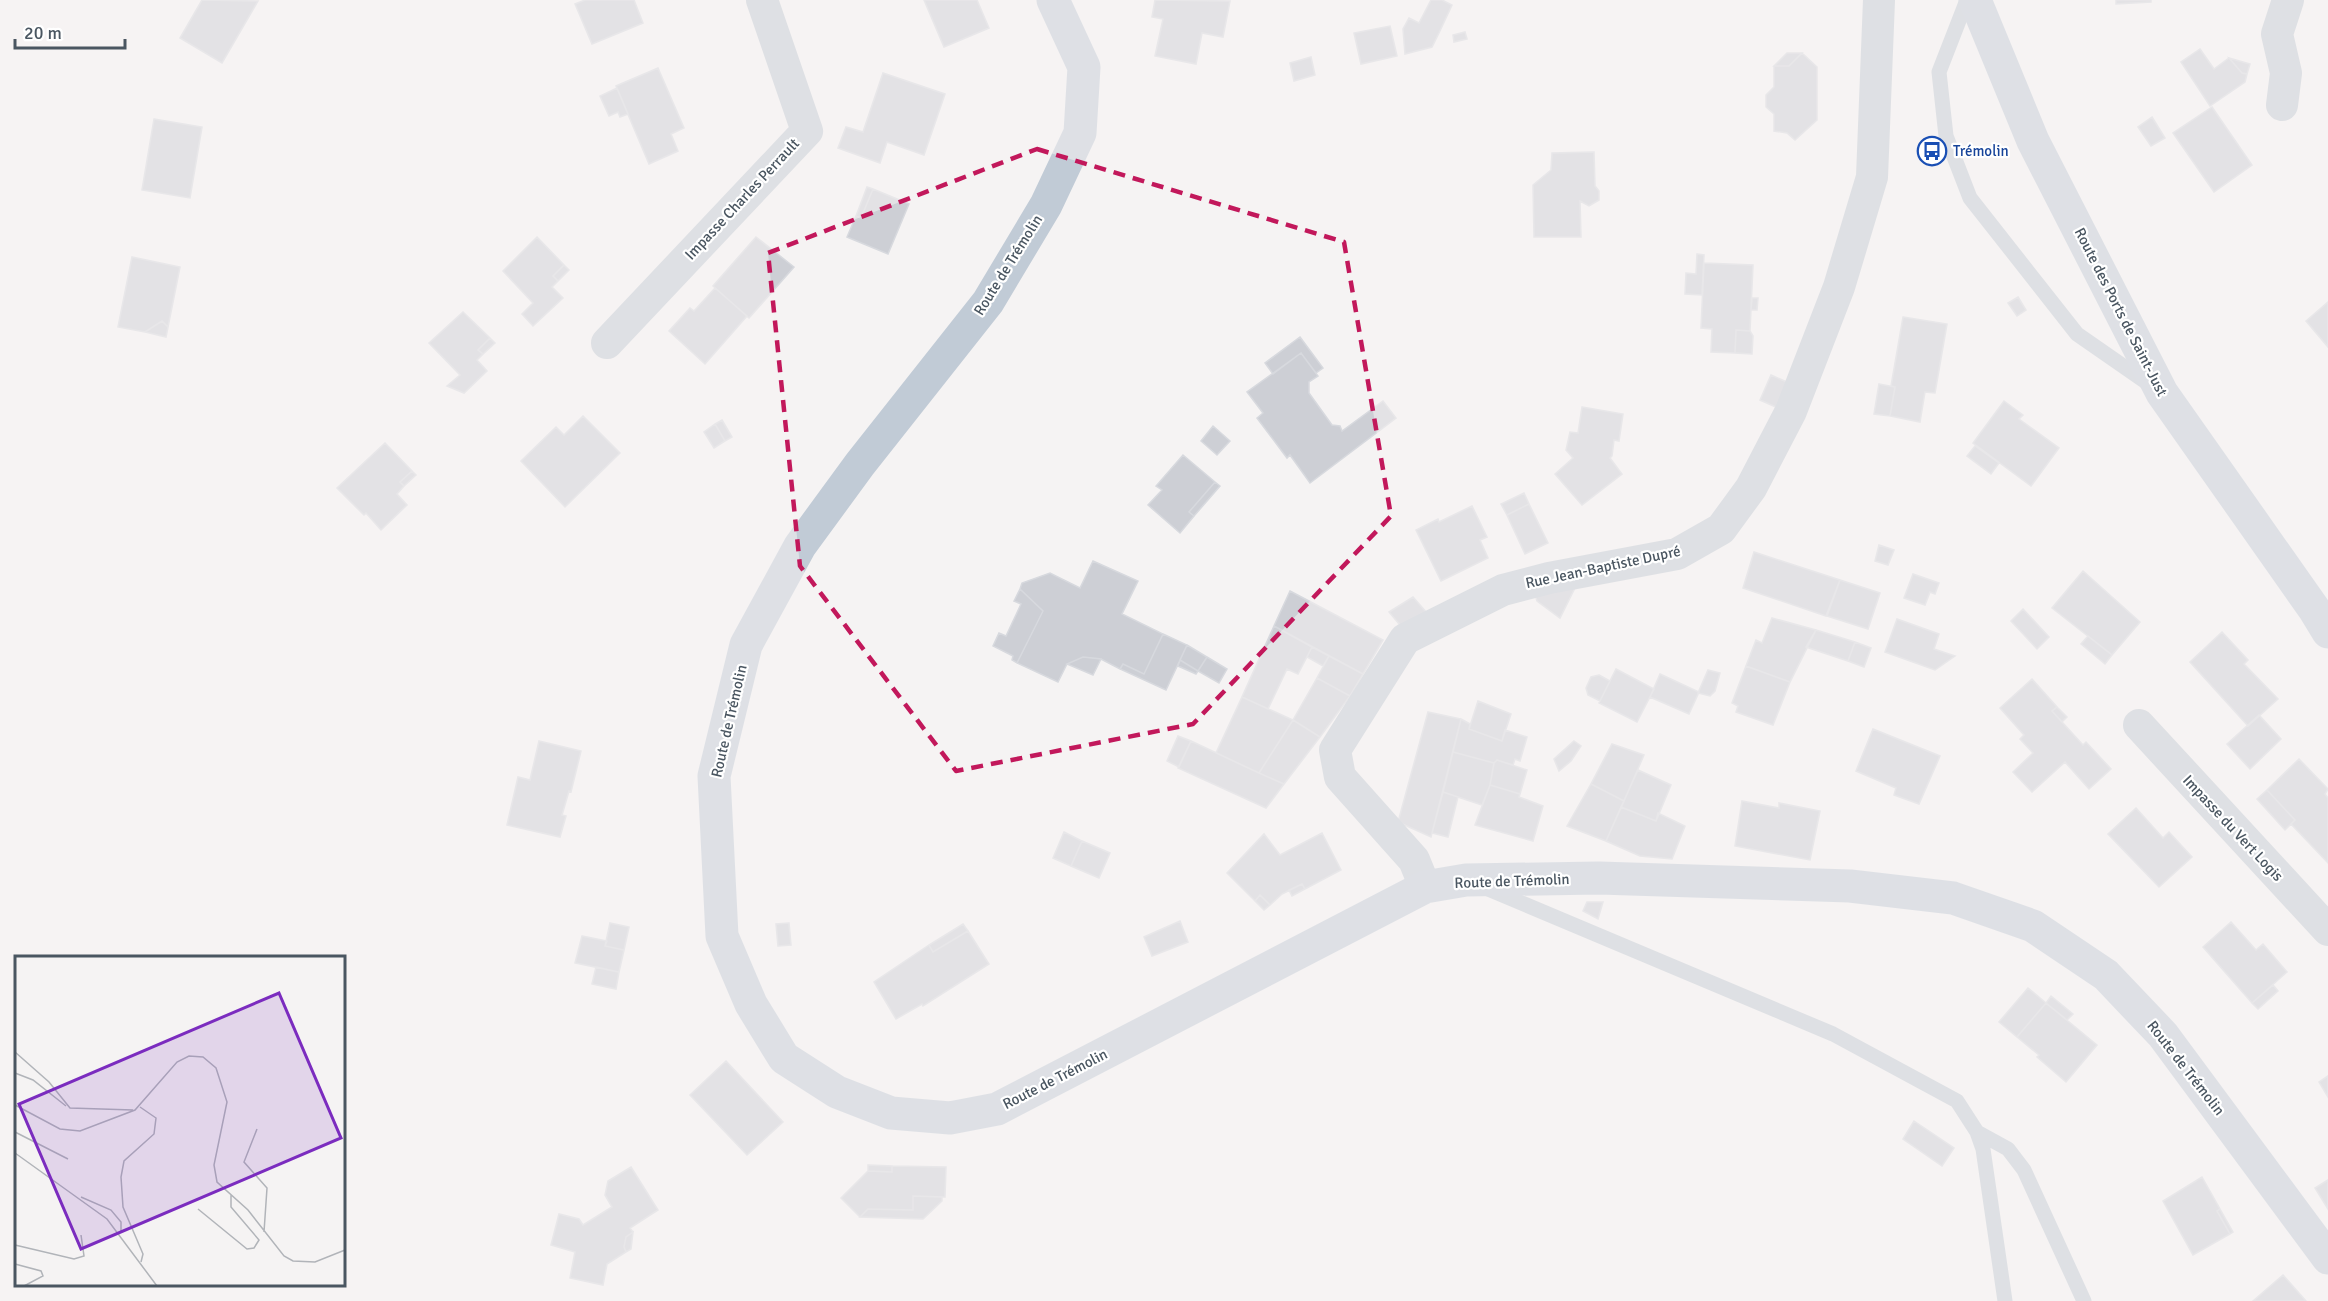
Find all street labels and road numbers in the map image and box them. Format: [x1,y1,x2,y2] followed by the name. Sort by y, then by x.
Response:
[681,135,803,263] street label: Impasse Charles Perrault
[970,211,1046,319] street label: Route de Trémolin
[2071,225,2171,399] street label: Route des Ports de Saint-Just
[1524,542,1682,592] street label: Rue Jean-Baptiste Dupré
[707,663,751,779] street label: Route de Trémolin
[2179,771,2287,885] street label: Impasse du Vert Logis
[1454,870,1570,892] street label: Route de Trémolin
[2143,1017,2229,1119] street label: Route de Trémolin
[1000,1045,1110,1113] street label: Route de Trémolin

